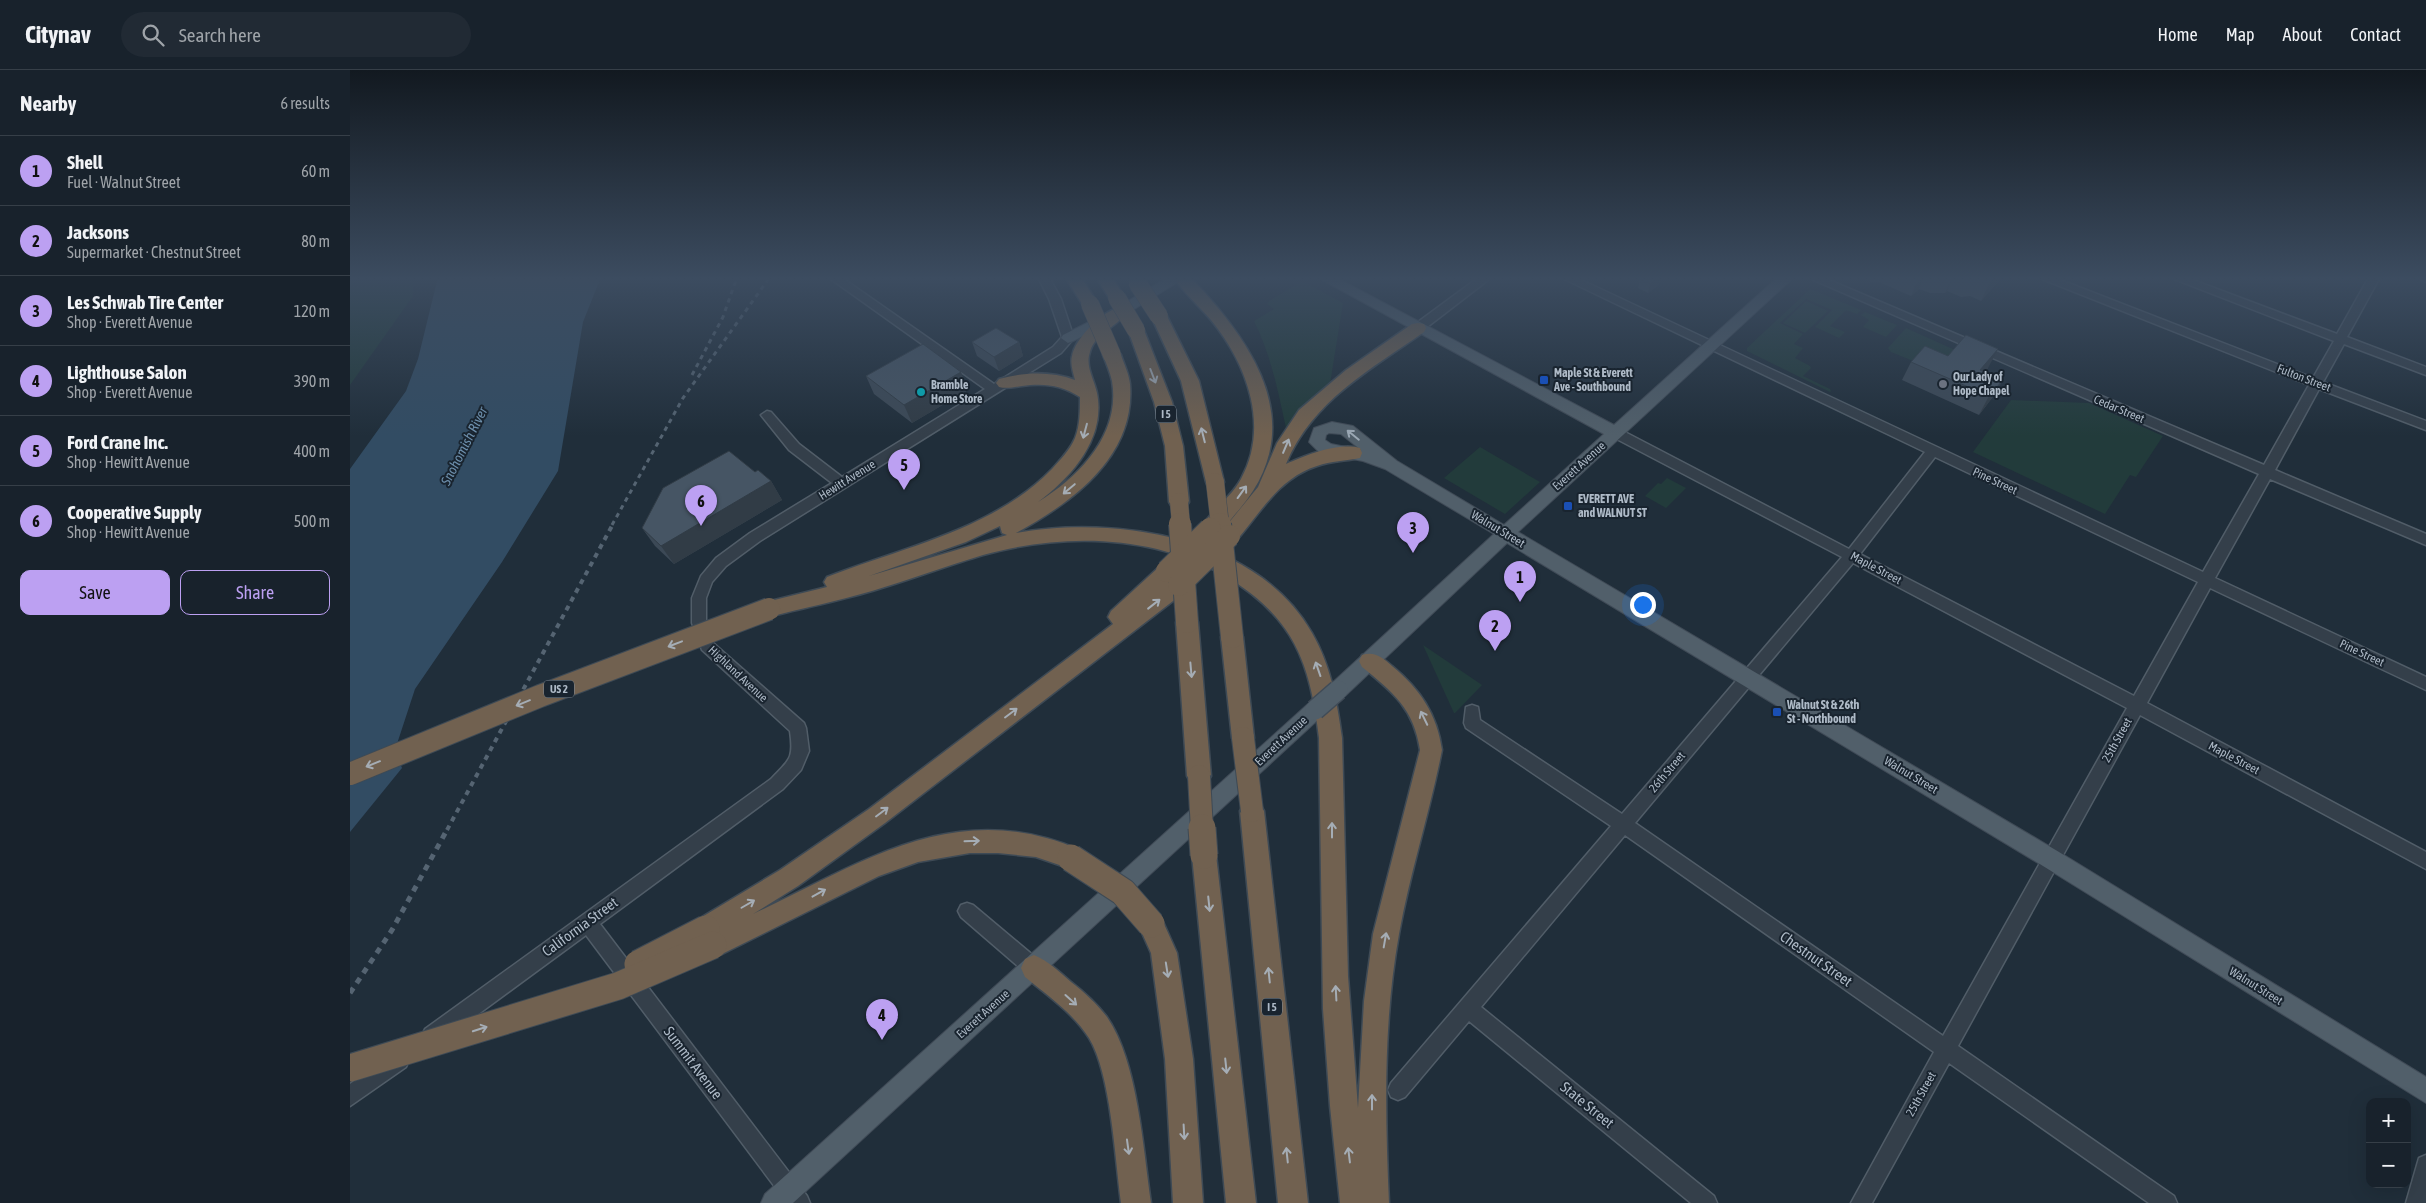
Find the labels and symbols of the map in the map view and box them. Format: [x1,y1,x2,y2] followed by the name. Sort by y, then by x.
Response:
[2275,361,2333,395] street label: Fulton Street
[1553,366,1633,394] place label: Maple St & Everett Ave - Southbound
[1149,368,1158,383] one-way arrow
[1953,370,2010,398] place label: Our Lady of Hope Chapel
[1538,374,1550,386] marker: Maple St & Everett Ave - Southbound
[931,378,983,406] place label: Bramble Home Store
[1937,378,1949,390] marker: Our Lady of Hope Chapel
[915,386,927,398] marker: Bramble Home Store
[2092,392,2147,426] street label: Cedar Street
[437,403,491,489] water label: Snohomish River
[1156,406,1176,422] road number: I 5
[1080,423,1089,439] one-way arrow
[1198,427,1207,443] one-way arrow
[1347,429,1360,440] one-way arrow
[1281,439,1291,454] one-way arrow
[1550,439,1608,493] street label: Everett Avenue
[888,449,920,490] pin: 5
[816,457,878,503] street label: Hewitt Avenue
[1970,465,2020,498] street label: Pine Street
[1063,484,1076,495] one-way arrow
[685,485,717,526] pin: 6
[1237,485,1247,499] one-way arrow
[1578,492,1648,520] place label: EVERETT AVE and WALNUT ST
[1562,500,1574,512] marker: EVERETT AVE and WALNUT ST
[1469,508,1528,551] street label: Walnut Street
[1397,512,1429,553] pin: 3
[1848,549,1904,588] street label: Maple Street
[1504,561,1536,602] pin: 1
[1630,592,1656,618] your location
[1147,599,1161,609] one-way arrow
[1479,610,1511,651] pin: 2
[2337,637,2387,670] street label: Pine Street
[667,640,683,649] one-way arrow
[705,643,771,705] street label: Highland Avenue
[1186,662,1196,678] one-way arrow
[1313,662,1322,678] one-way arrow
[544,680,574,698] road number: US 2
[1786,698,1860,726] place label: Walnut St & 26th St - Northbound
[516,699,531,708] one-way arrow
[1771,706,1783,718] marker: Walnut St & 26th St - Northbound
[1004,708,1017,719] one-way arrow
[1419,711,1428,726] one-way arrow
[1252,713,1310,769] street label: Everett Avenue
[2099,715,2135,765] street label: 25th Street
[2206,739,2262,778] street label: Maple Street
[1646,748,1688,795] street label: 26th Street
[1882,754,1941,797] street label: Walnut Street
[366,760,381,770] one-way arrow
[875,807,889,817] one-way arrow
[1328,822,1337,838] one-way arrow
[964,837,980,846] one-way arrow
[812,887,826,897] one-way arrow
[539,893,621,960] street label: California Street
[1204,896,1214,912] one-way arrow
[740,899,755,908] one-way arrow
[1777,927,1856,990] street label: Chestnut Street
[1381,932,1391,948] one-way arrow
[1163,962,1173,978] one-way arrow
[2227,964,2286,1008] street label: Walnut Street
[1264,968,1274,984] one-way arrow
[1331,985,1340,1001] one-way arrow
[954,987,1012,1041] street label: Everett Avenue
[1064,994,1077,1005] one-way arrow
[866,999,898,1040] pin: 4
[1262,999,1282,1016] road number: I 5
[472,1023,488,1033] one-way arrow
[661,1023,726,1102] street label: Summit Avenue
[1221,1057,1231,1073] one-way arrow
[1903,1069,1939,1119] street label: 25th Street
[1557,1078,1617,1131] street label: State Street
[1367,1094,1377,1110] one-way arrow
[1179,1123,1188,1139] one-way arrow
[1123,1139,1133,1155] one-way arrow
[1283,1147,1292,1163] one-way arrow
[1344,1147,1354,1163] one-way arrow

